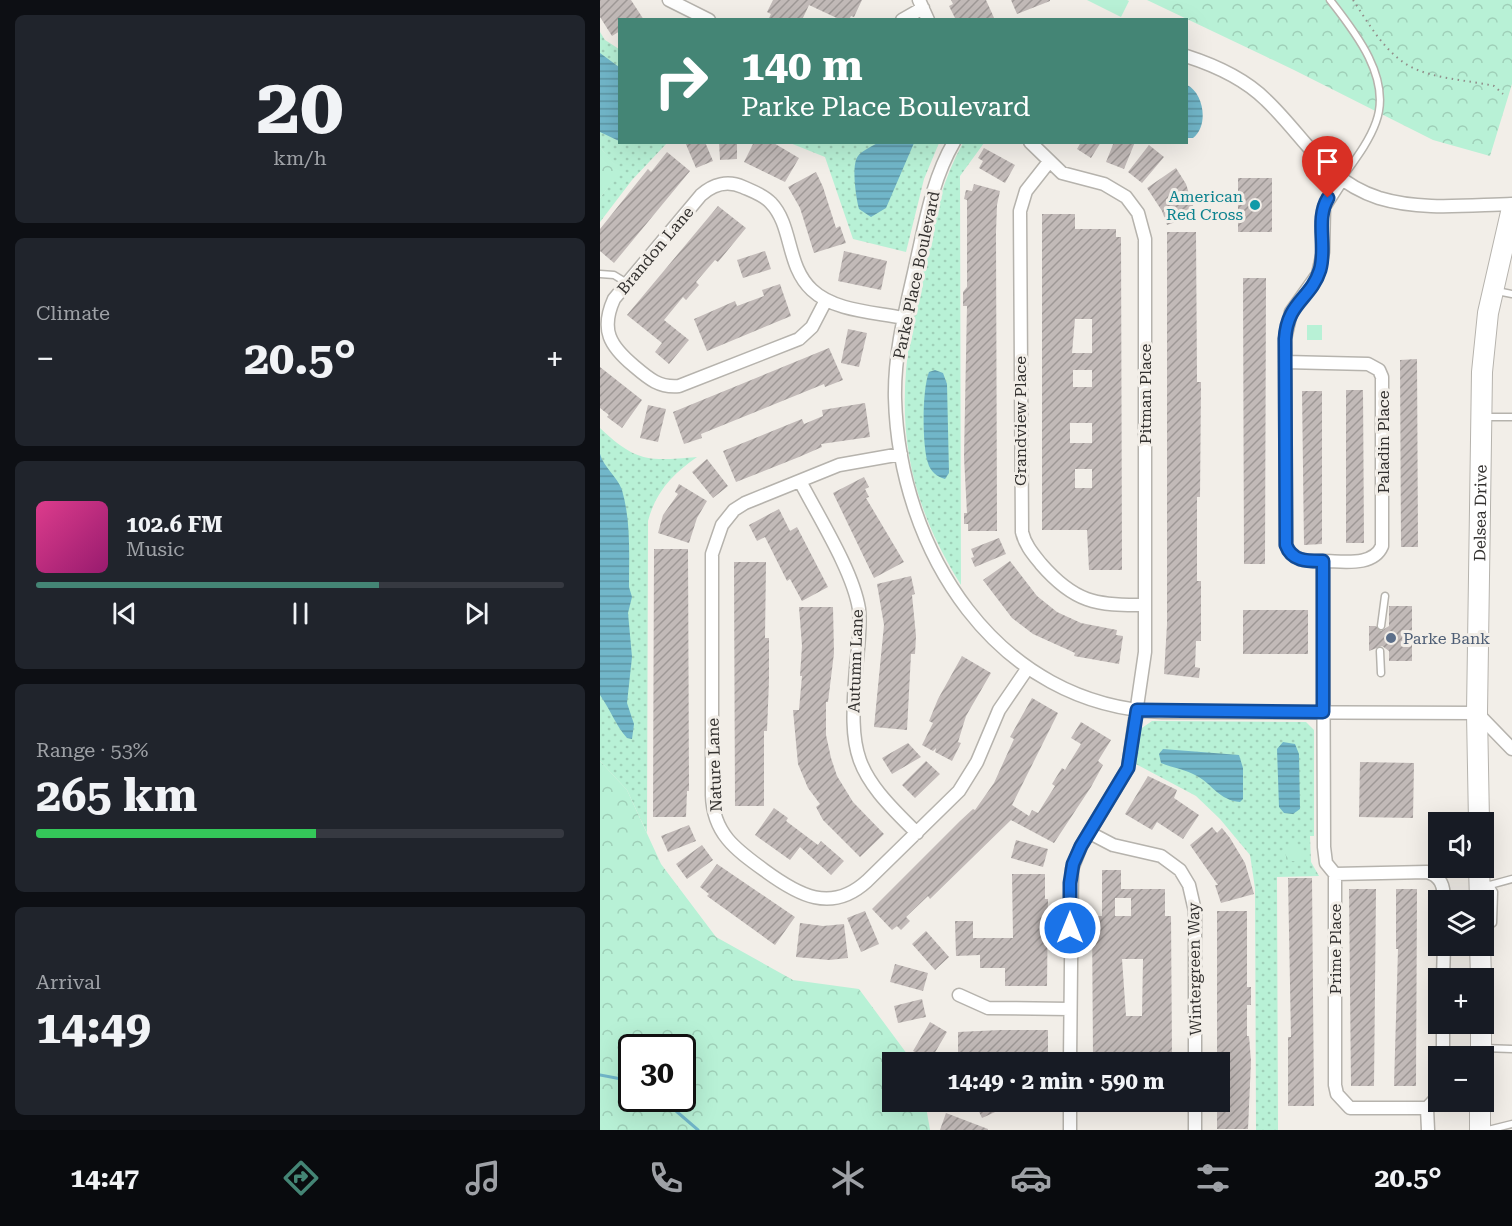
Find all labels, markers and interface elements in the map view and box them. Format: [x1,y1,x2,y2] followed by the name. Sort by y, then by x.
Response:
[741,41,863,90] text: 140 m
[642,42,720,120] icon: right
[256,61,344,152] text: 20
[741,91,1030,123] text: Parke Place Boulevard
[1302,136,1353,198] pin
[1311,145,1344,178] icon: arrive
[273,146,327,170] text: km/h
[1166,187,1243,224] place label: American Red Cross
[889,189,944,361] street label: Parke Place Boulevard
[1248,198,1262,212] marker: American Red Cross
[613,203,698,298] street label: Brandon Lane
[36,301,110,325] text: Climate
[244,332,356,385] text: 20.5°
[36,339,54,378] text: −
[546,339,564,378] text: +
[1136,344,1155,444] street label: Pitman Place
[1011,356,1030,486] street label: Grandview Place
[1374,390,1393,494] street label: Paladin Place
[1470,464,1491,562] street label: Delsea Drive
[126,512,223,537] text: 102.6 FM
[126,537,185,561] text: Music
[108,597,141,630] icon: previous
[284,597,317,630] icon: pause
[460,597,493,630] icon: next
[844,609,867,713] street label: Autumn Lane
[1403,629,1490,648] place label: Parke Bank
[1384,631,1398,645] marker: Parke Bank
[703,717,726,812] street label: Nature Lane
[36,738,148,762] text: Range · 53%
[36,769,197,822] text: 265 km
[1428,812,1494,1112] map controls
[1428,812,1494,878] button: sound
[1428,890,1494,956] button: layers
[1038,896,1102,960] position arrow
[1184,902,1205,1036] street label: Wintergreen Way
[1326,903,1345,994] street label: Prime Place
[1428,968,1494,1034] button: +
[36,970,101,994] text: Arrival
[36,1001,151,1054] text: 14:49
[618,1034,696,1112] speed limit sign: 30
[1428,1046,1494,1112] button: −
[947,1069,1165,1094] text: 14:49 · 2 min · 590 m
[280,1157,322,1199] icon: directions
[462,1157,504,1199] icon: music
[645,1157,687,1199] icon: phone
[827,1157,869,1199] icon: climate
[1010,1157,1052,1199] icon: car
[1192,1157,1234,1199] icon: filters
[70,1162,139,1194] text: 14:47
[1374,1162,1442,1194] text: 20.5°

